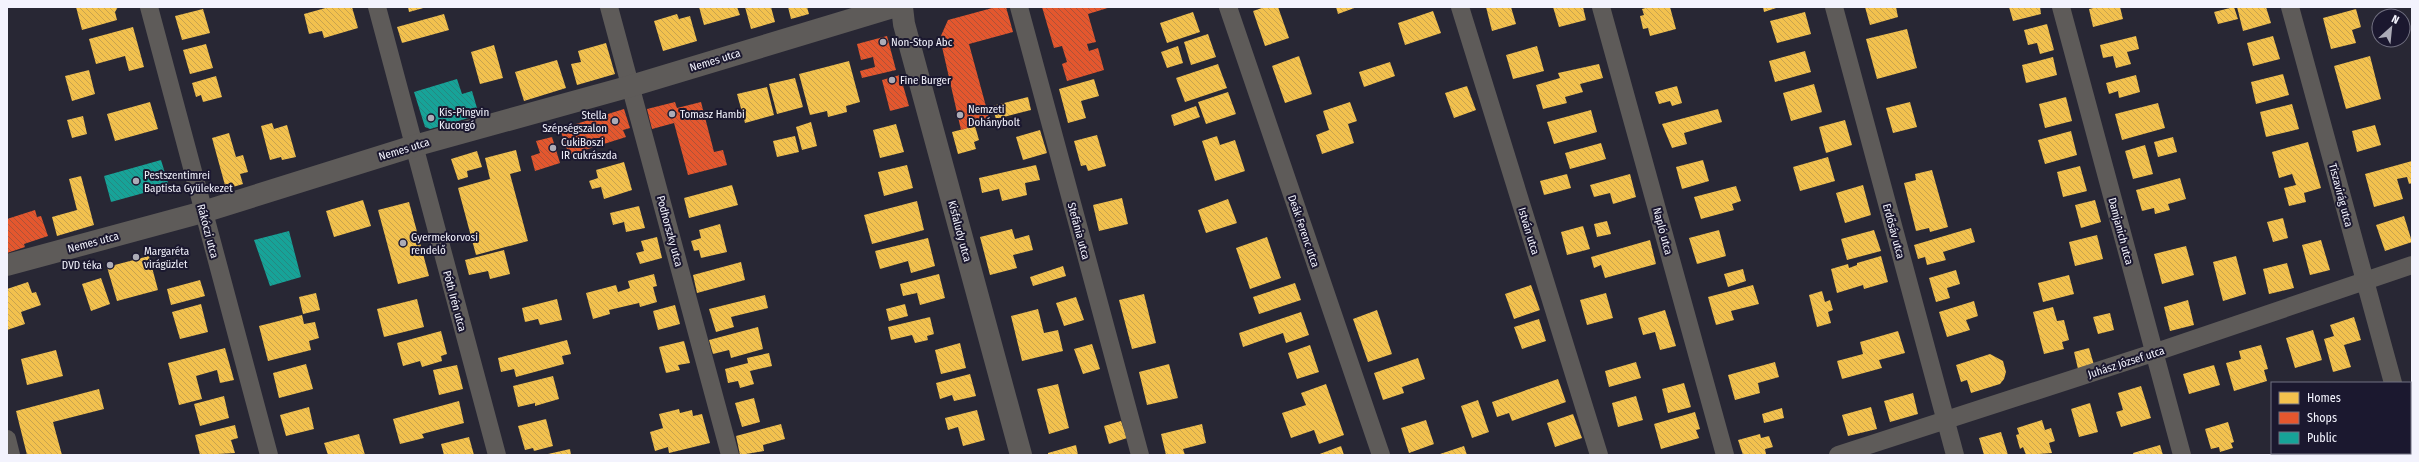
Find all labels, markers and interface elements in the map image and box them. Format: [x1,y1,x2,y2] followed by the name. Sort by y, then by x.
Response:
[2371,8,2411,48] north arrow
[2389,12,2401,27] text: N
[891,36,953,49] place label: Non-Stop Abc
[878,37,888,47] marker: Non-Stop Abc
[688,47,742,74] street label: Nemes utca
[900,74,951,87] place label: Fine Burger
[887,75,897,85] marker: Fine Burger
[968,103,1021,129] place label: Nemzeti Dohánybolt
[439,106,489,132] place label: Kis-Pingvin Kucorgó
[680,108,745,121] place label: Tomasz Hambi
[542,109,607,135] place label: Stella Szépségszalon
[667,109,677,119] marker: Tomasz Hambi
[955,110,965,120] marker: Nemzeti Dohánybolt
[426,113,436,123] marker: Kis-Pingvin Kucorgó
[610,116,620,126] marker: Stella Szépségszalon
[377,136,431,163] street label: Nemes utca
[561,136,617,162] place label: CukiBoszi IR cukrászda
[548,143,558,153] marker: CukiBoszi IR cukrászda
[2326,162,2355,228] street label: Tiszavirág utca
[144,169,233,195] place label: Pestszentimrei Baptista Gyülekezet
[131,176,141,186] marker: Pestszentimrei Baptista Gyülekezet
[1285,193,1322,269] street label: Deák Ferenc utca
[654,194,685,268] street label: Podhorszky utca
[2105,196,2136,266] street label: Damjanich utca
[945,199,974,263] street label: Kisfaludy utca
[1065,201,1092,261] street label: Stefánia utca
[1880,202,1907,260] street label: Erdősáv utca
[194,203,221,260] street label: Rákóczi utca
[1515,206,1542,256] street label: István utca
[1650,206,1675,256] street label: Napló utca
[66,229,120,256] street label: Nemes utca
[411,231,478,257] place label: Gyermekorvosi rendelő
[398,238,408,248] marker: Gyermekorvosi rendelő
[144,245,189,271] place label: Margaréta virágüzlet
[131,252,141,262] marker: Margaréta virágüzlet
[62,259,102,272] place label: DVD téka
[105,260,115,270] marker: DVD téka
[440,269,469,333] street label: Póth Irén utca
[2086,344,2166,381] street label: Juhász József utca
[2271,382,2411,454] legend
[2307,391,2341,405] text: Homes
[2307,411,2337,425] text: Shops
[2307,431,2337,445] text: Public

